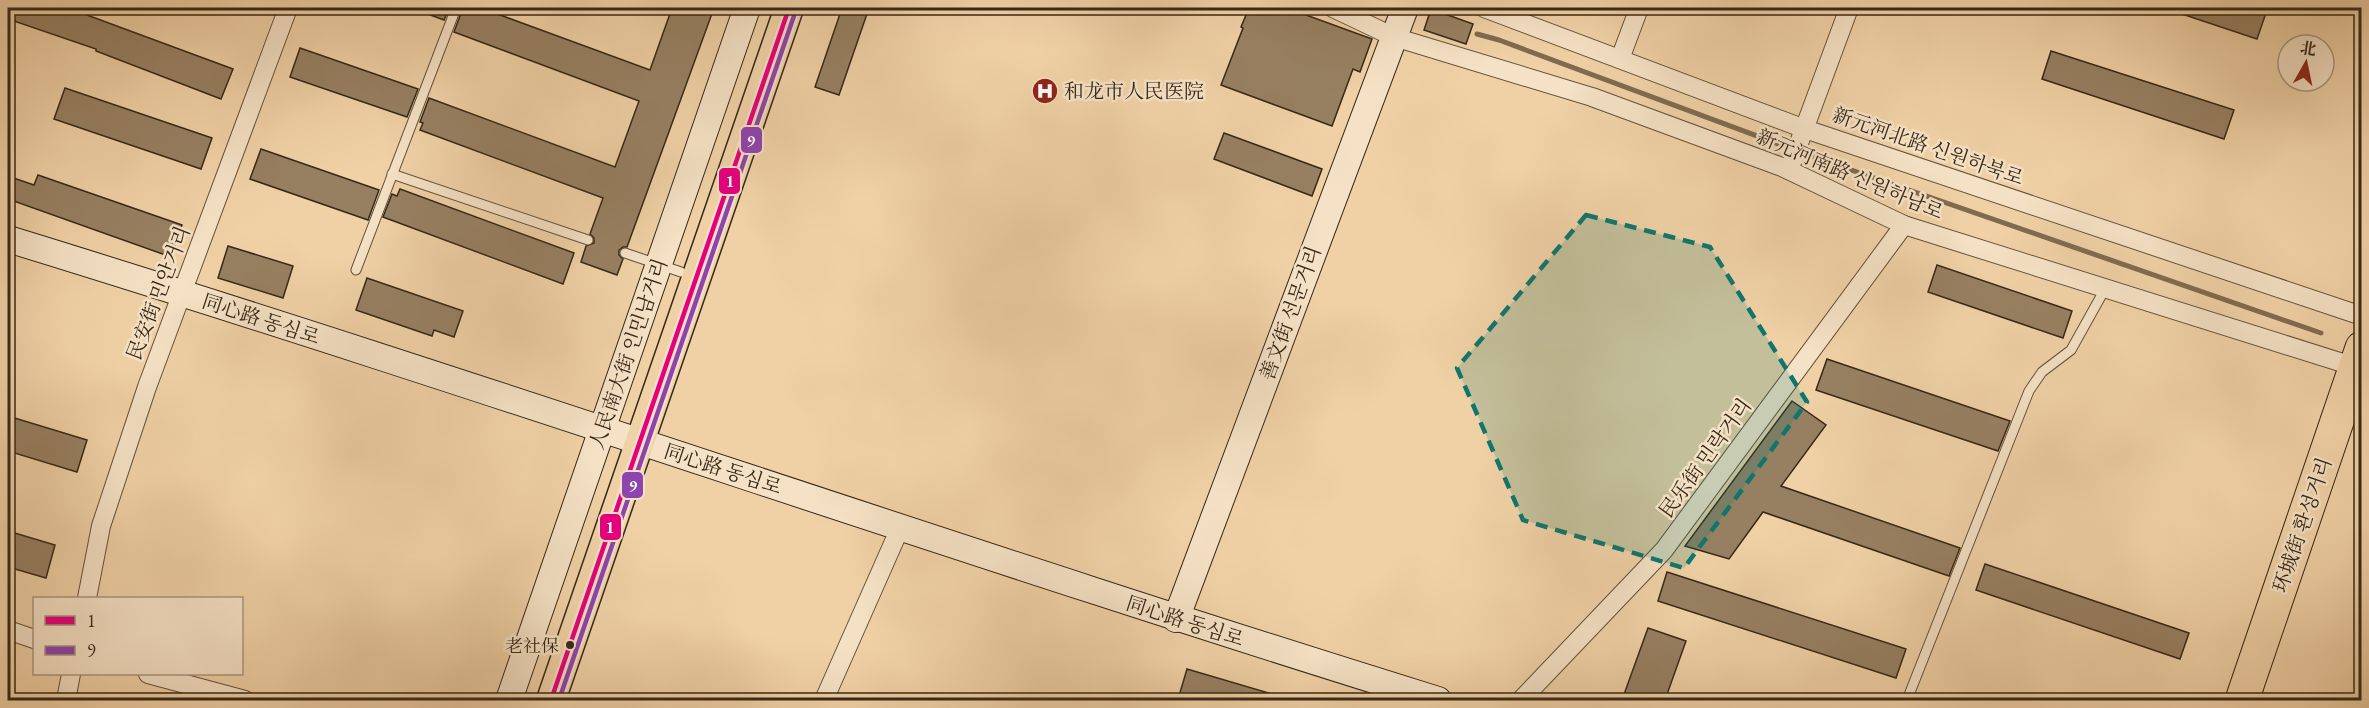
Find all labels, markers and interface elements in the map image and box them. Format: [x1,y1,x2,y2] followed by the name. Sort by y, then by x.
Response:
[2276,33,2336,93] north arrow
[2299,37,2318,60] text: 北
[1030,76,1060,106] hospital icon: 和龙市人民医院
[1064,78,1204,104] place label: 和龙市人民医院
[1829,101,2027,191] street label: 新元河北路 신원하북로
[1753,123,1947,225] street label: 新元河南路 신원하남로
[740,126,763,154] line badge: 9
[747,130,756,151] text: 9
[718,167,741,195] line badge: 1
[726,171,734,192] text: 1
[121,222,195,364] street label: 民安街 민안거리
[1254,242,1326,384] street label: 善文街 선문거리
[583,255,673,453] street label: 人民南大街 인민남거리
[199,288,323,350] street label: 同心路 동심로
[1653,393,1757,523] street label: 民乐街 민락거리
[661,438,785,500] street label: 同心路 동심로
[2267,454,2337,596] street label: 环城街 환성거리
[621,471,644,499] line badge: 9
[629,475,638,496] text: 9
[599,513,622,541] line badge: 1
[606,517,614,538] text: 1
[1123,590,1247,652] street label: 同心路 동심로
[33,597,243,675] legend
[87,609,96,632] text: 1
[505,634,559,657] place label: 老社保
[87,639,96,662] text: 9
[564,639,576,651] marker: 老社保

